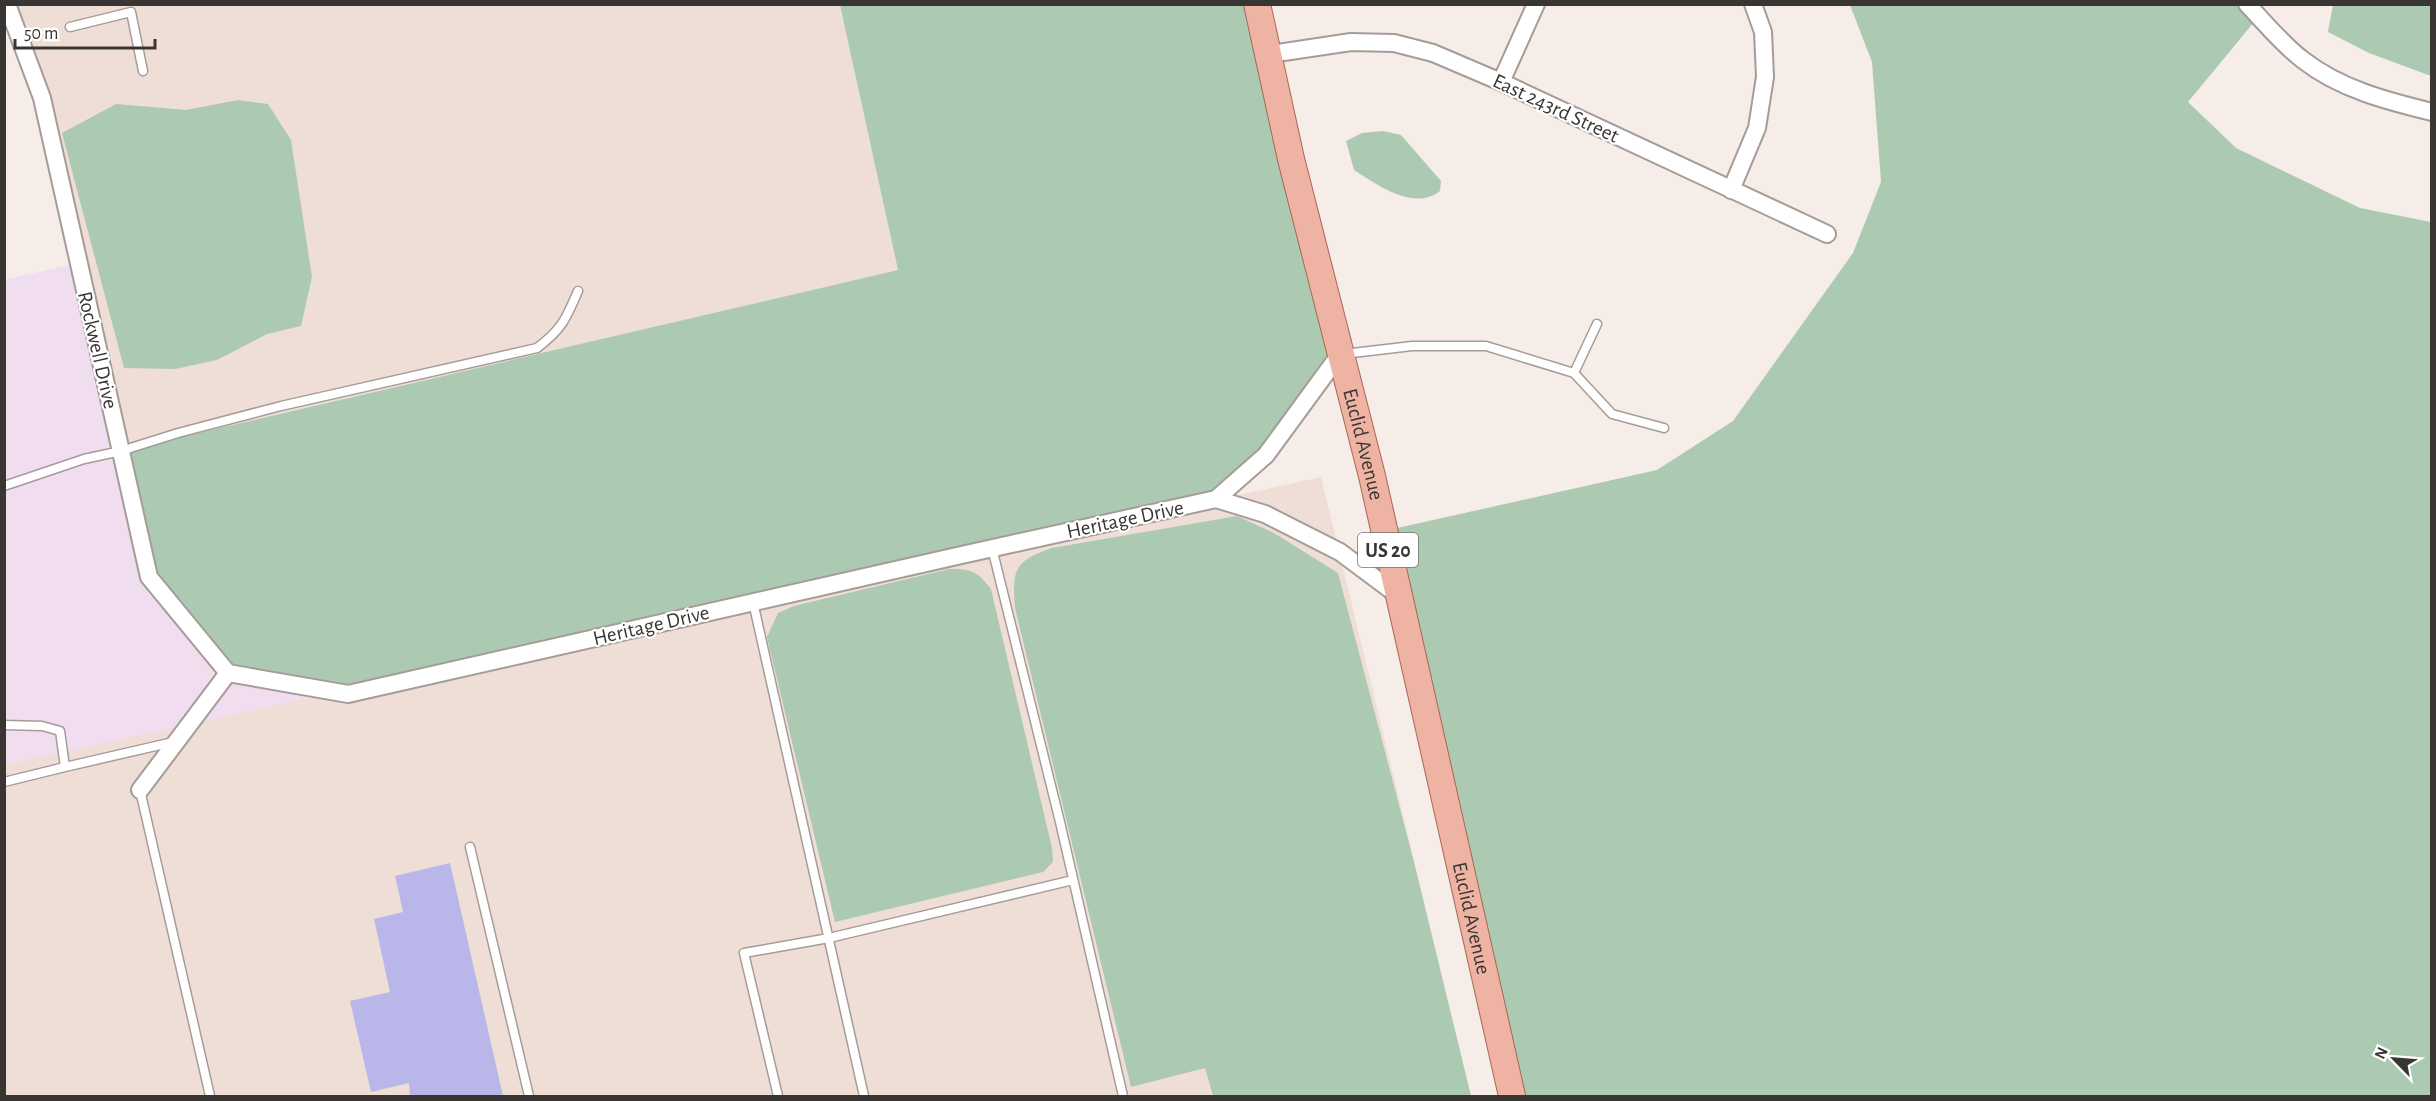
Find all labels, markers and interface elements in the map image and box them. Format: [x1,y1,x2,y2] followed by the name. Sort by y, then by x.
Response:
[15,12,154,50] scale bar
[24,25,58,43] text: 50 m
[1490,70,1622,147] street label: East 243rd Street
[74,289,121,411] street label: Rockwell Drive
[1339,386,1387,502] street label: Euclid Avenue
[1065,497,1185,542] street label: Heritage Drive
[1358,533,1418,567] road number: US 20
[591,602,711,649] street label: Heritage Drive
[1448,860,1494,976] street label: Euclid Avenue
[2364,1029,2424,1089] north arrow
[2372,1045,2391,1062] text: N

